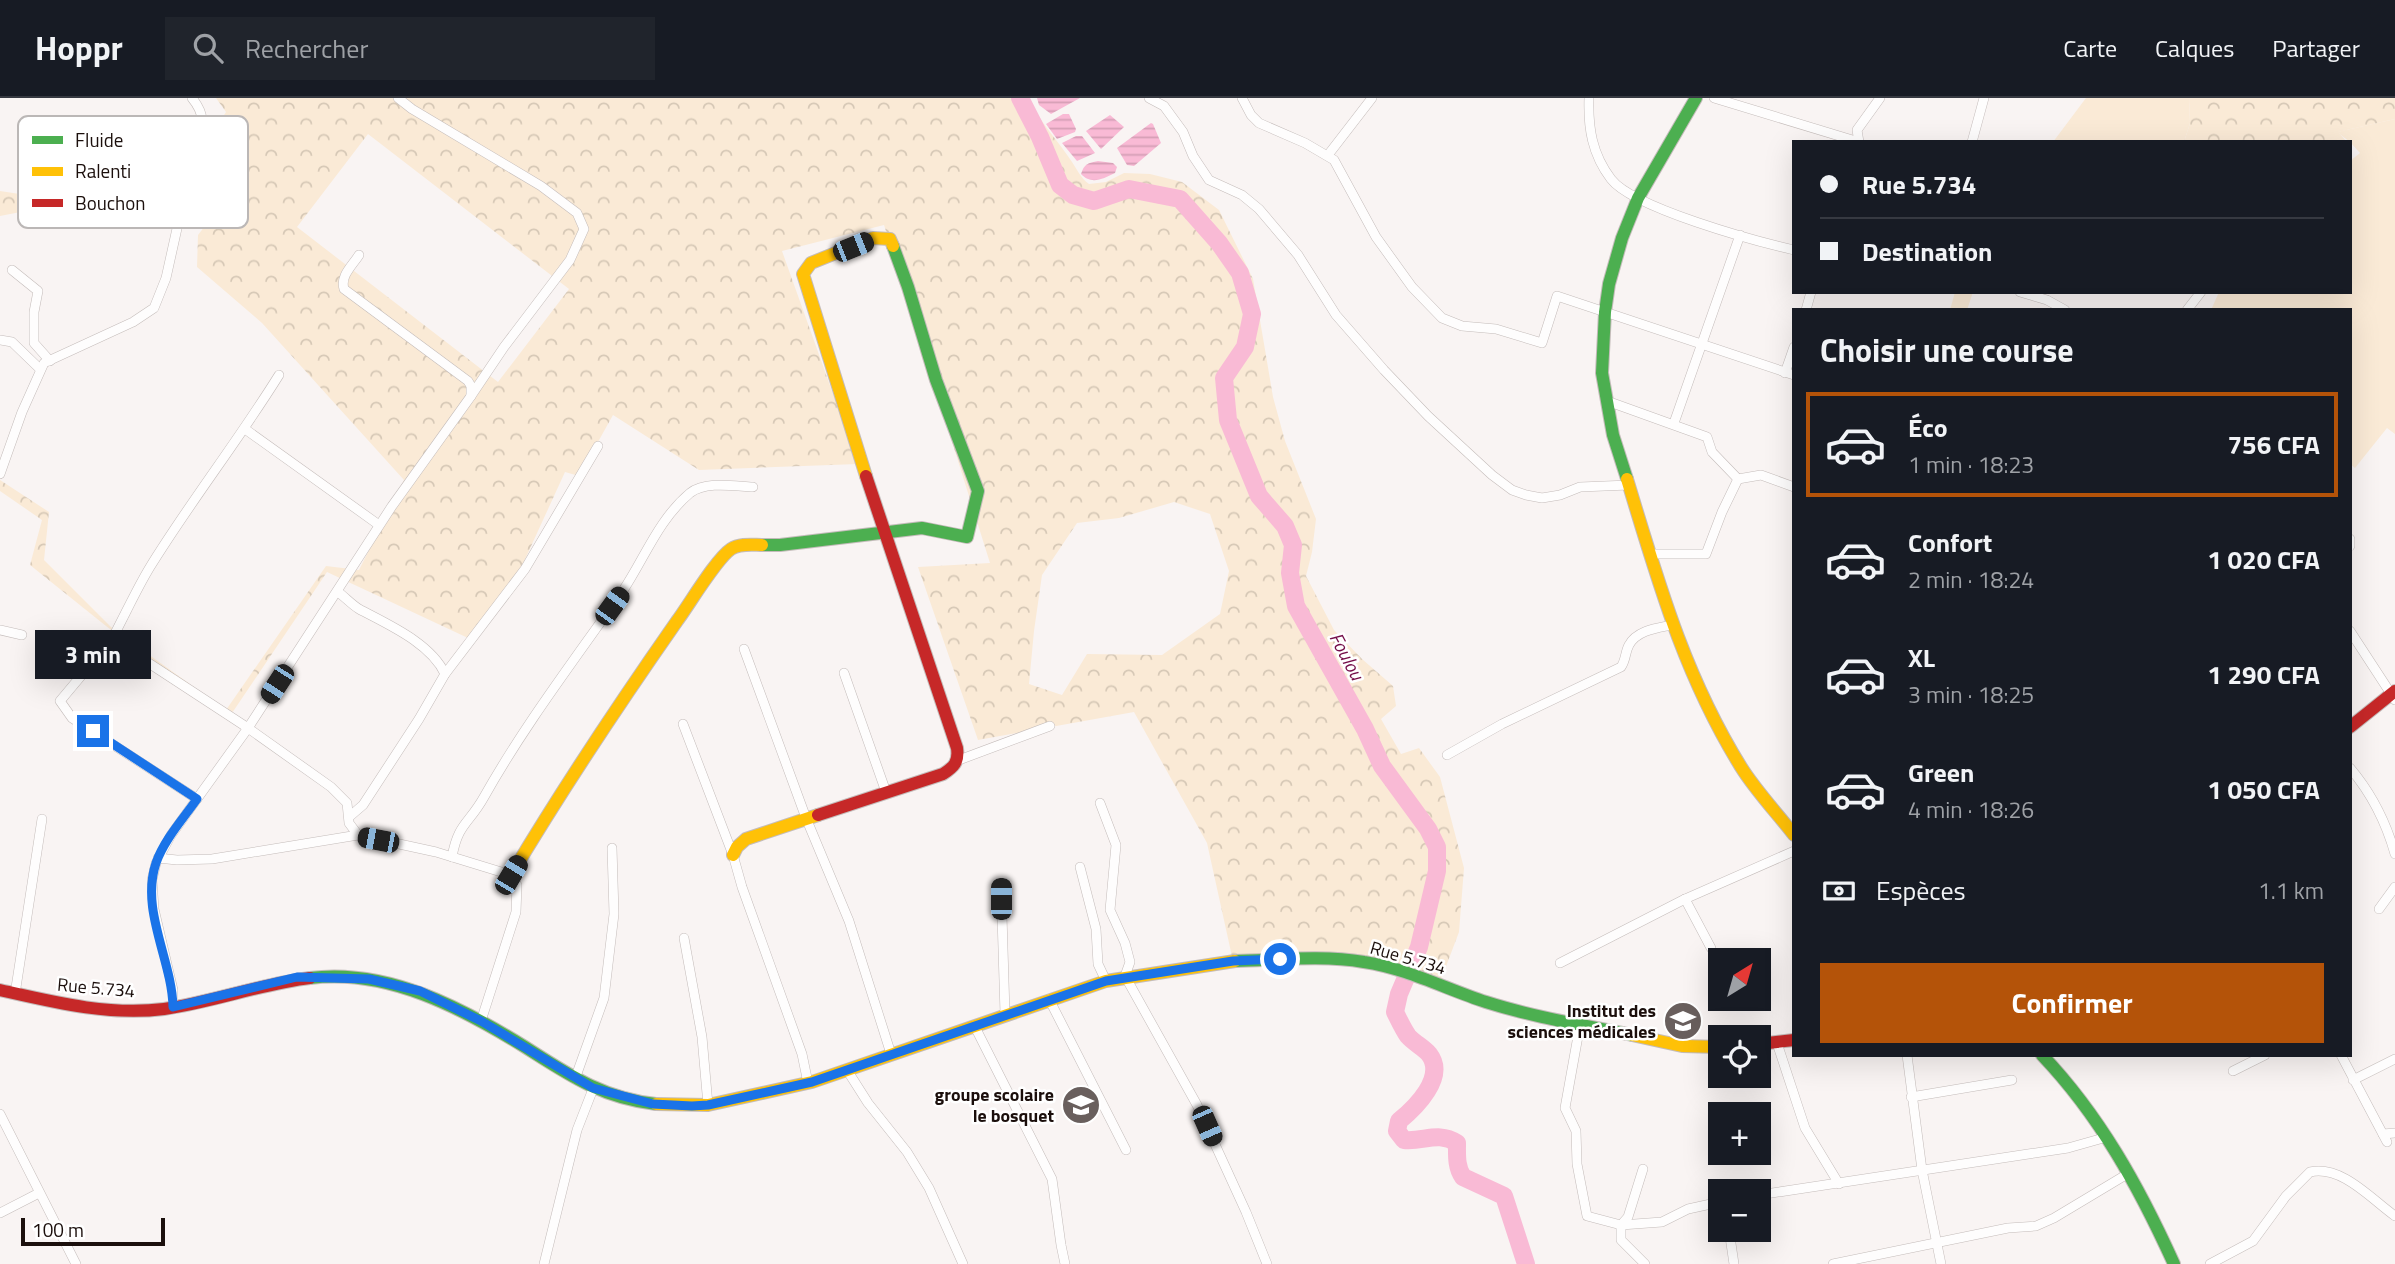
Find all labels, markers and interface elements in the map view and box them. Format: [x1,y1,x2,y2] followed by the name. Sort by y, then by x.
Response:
[165,17,655,80] search box
[35,23,123,73] text: Hoppr
[189,29,227,67] icon: search
[245,29,368,68] text: Rechercher
[2063,30,2117,66] text: Carte
[2155,30,2234,66] text: Calques
[2272,30,2360,66] text: Partager
[18,116,248,228] legend
[75,125,123,154] text: Fluide
[75,156,131,185] text: Ralenti
[1862,165,1976,204] text: Rue 5.734
[75,188,146,217] text: Bouchon
[830,229,877,265] car
[1862,232,1992,271] text: Destination
[1820,326,2074,374] text: Choisir une course
[1908,408,1948,447] text: Éco
[1824,413,1887,476] icon: car
[2228,425,2320,464] text: 756 CFA
[1908,447,2034,482] text: 1 min · 18:23
[1908,523,1992,562] text: Confort
[1824,528,1887,591] icon: car
[2207,540,2320,579] text: 1 020 CFA
[1908,562,2034,597] text: 2 min · 18:24
[592,583,633,629] car
[1323,627,1373,686] water label: Foulou
[35,630,151,678] callout: 3 min
[65,637,121,672] text: 3 min
[1908,638,1935,677] text: XL
[1824,643,1887,706] icon: car
[2207,655,2320,694] text: 1 290 CFA
[257,661,298,707] car
[1908,677,2034,712] text: 3 min · 18:25
[77,715,109,747] route end
[1908,753,1974,792] text: Green
[1824,758,1887,821] icon: car
[2207,770,2320,809] text: 1 050 CFA
[1908,792,2034,827] text: 4 min · 18:26
[356,826,401,854] car
[492,852,531,898] car
[1876,871,1966,910] text: Espèces
[1820,872,1858,910] icon: cash
[2258,873,2324,908] text: 1.1 km
[991,878,1012,920] car
[1367,934,1449,981] street label: Rue 5.734
[1264,943,1296,975] route start
[1708,948,1771,1012] north arrow
[1708,948,1771,1242] map controls
[1820,963,2324,1043] button: Confirmer
[56,971,136,1004] street label: Rue 5.734
[1508,997,1656,1045] place label: Institut des sciences médicales
[1662,1000,1704,1042] school or university icon: Institut des sciences médicales
[1708,1025,1771,1088] button: locate
[935,1081,1054,1129] place label: groupe scolaire le bosquet
[1060,1084,1102,1126] school or university icon: groupe scolaire le bosquet
[1708,1102,1771,1165] button: +
[1189,1103,1226,1149] car
[1708,1179,1771,1242] button: −
[21,1215,164,1247] scale bar
[32,1215,84,1244] text: 100 m

